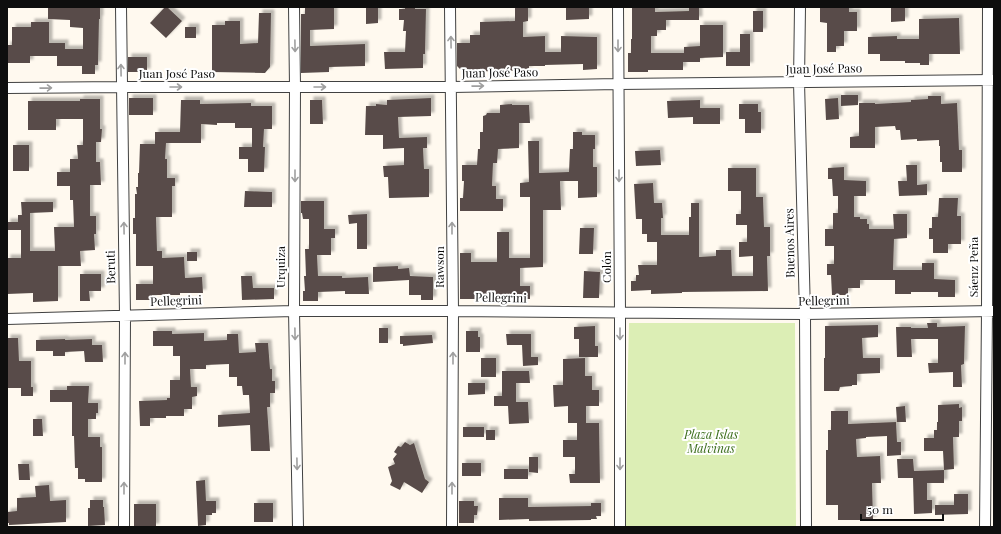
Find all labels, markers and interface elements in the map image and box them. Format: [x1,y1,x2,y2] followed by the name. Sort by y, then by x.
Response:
[447,36,455,49] one-way arrow
[291,39,299,52] one-way arrow
[614,39,622,52] one-way arrow
[785,59,863,77] street label: Juan José Paso
[461,63,539,81] street label: Juan José Paso
[118,64,125,77] one-way arrow
[138,65,216,81] street label: Juan José Paso
[471,82,484,90] one-way arrow
[169,83,182,91] one-way arrow
[313,83,326,91] one-way arrow
[39,84,52,92] one-way arrow
[291,169,299,182] one-way arrow
[615,169,623,182] one-way arrow
[780,208,798,278] street label: Buenos Aires
[120,222,127,235] one-way arrow
[448,222,456,235] one-way arrow
[965,237,981,297] street label: Sáenz Peña
[272,246,288,288] street label: Urquiza
[431,246,447,288] street label: Rawson
[102,250,118,284] street label: Beruti
[598,251,614,283] street label: Colón
[475,289,527,305] street label: Pellegrini
[150,291,203,309] street label: Pellegrini
[798,292,850,308] street label: Pellegrini
[291,327,299,340] one-way arrow
[616,327,624,340] one-way arrow
[121,352,129,365] one-way arrow
[449,352,457,365] one-way arrow
[683,426,738,456] park label: Plaza Islas Malvinas
[293,457,301,470] one-way arrow
[616,457,624,470] one-way arrow
[120,482,128,495] one-way arrow
[448,482,456,495] one-way arrow
[861,496,943,522] scale bar
[867,501,893,517] text: 50 m

